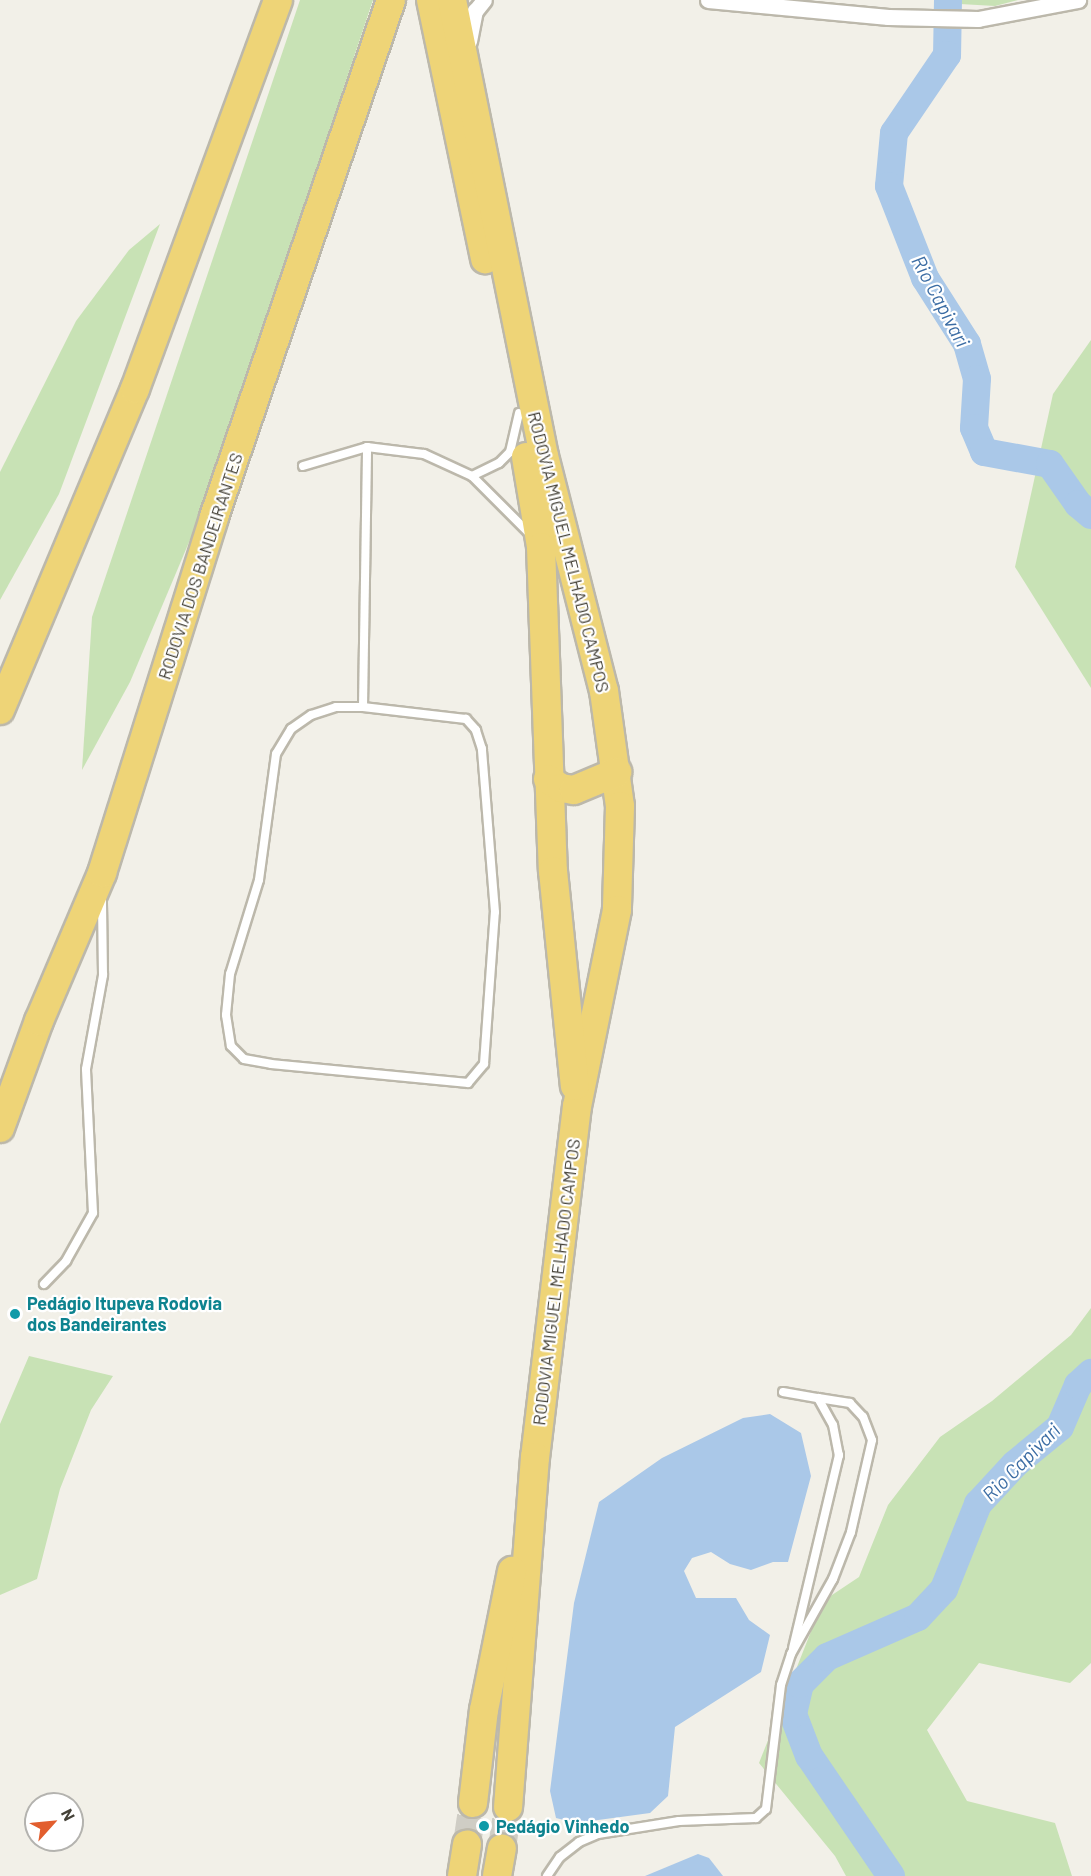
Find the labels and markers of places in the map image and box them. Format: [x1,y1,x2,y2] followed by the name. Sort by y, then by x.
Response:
[27,1293,222,1336] place label: Pedágio Itupeva Rodovia dos Bandeirantes
[8,1307,22,1321] marker: Pedágio Itupeva Rodovia dos Bandeirantes
[496,1815,629,1837] place label: Pedágio Vinhedo
[477,1819,491,1833] marker: Pedágio Vinhedo

